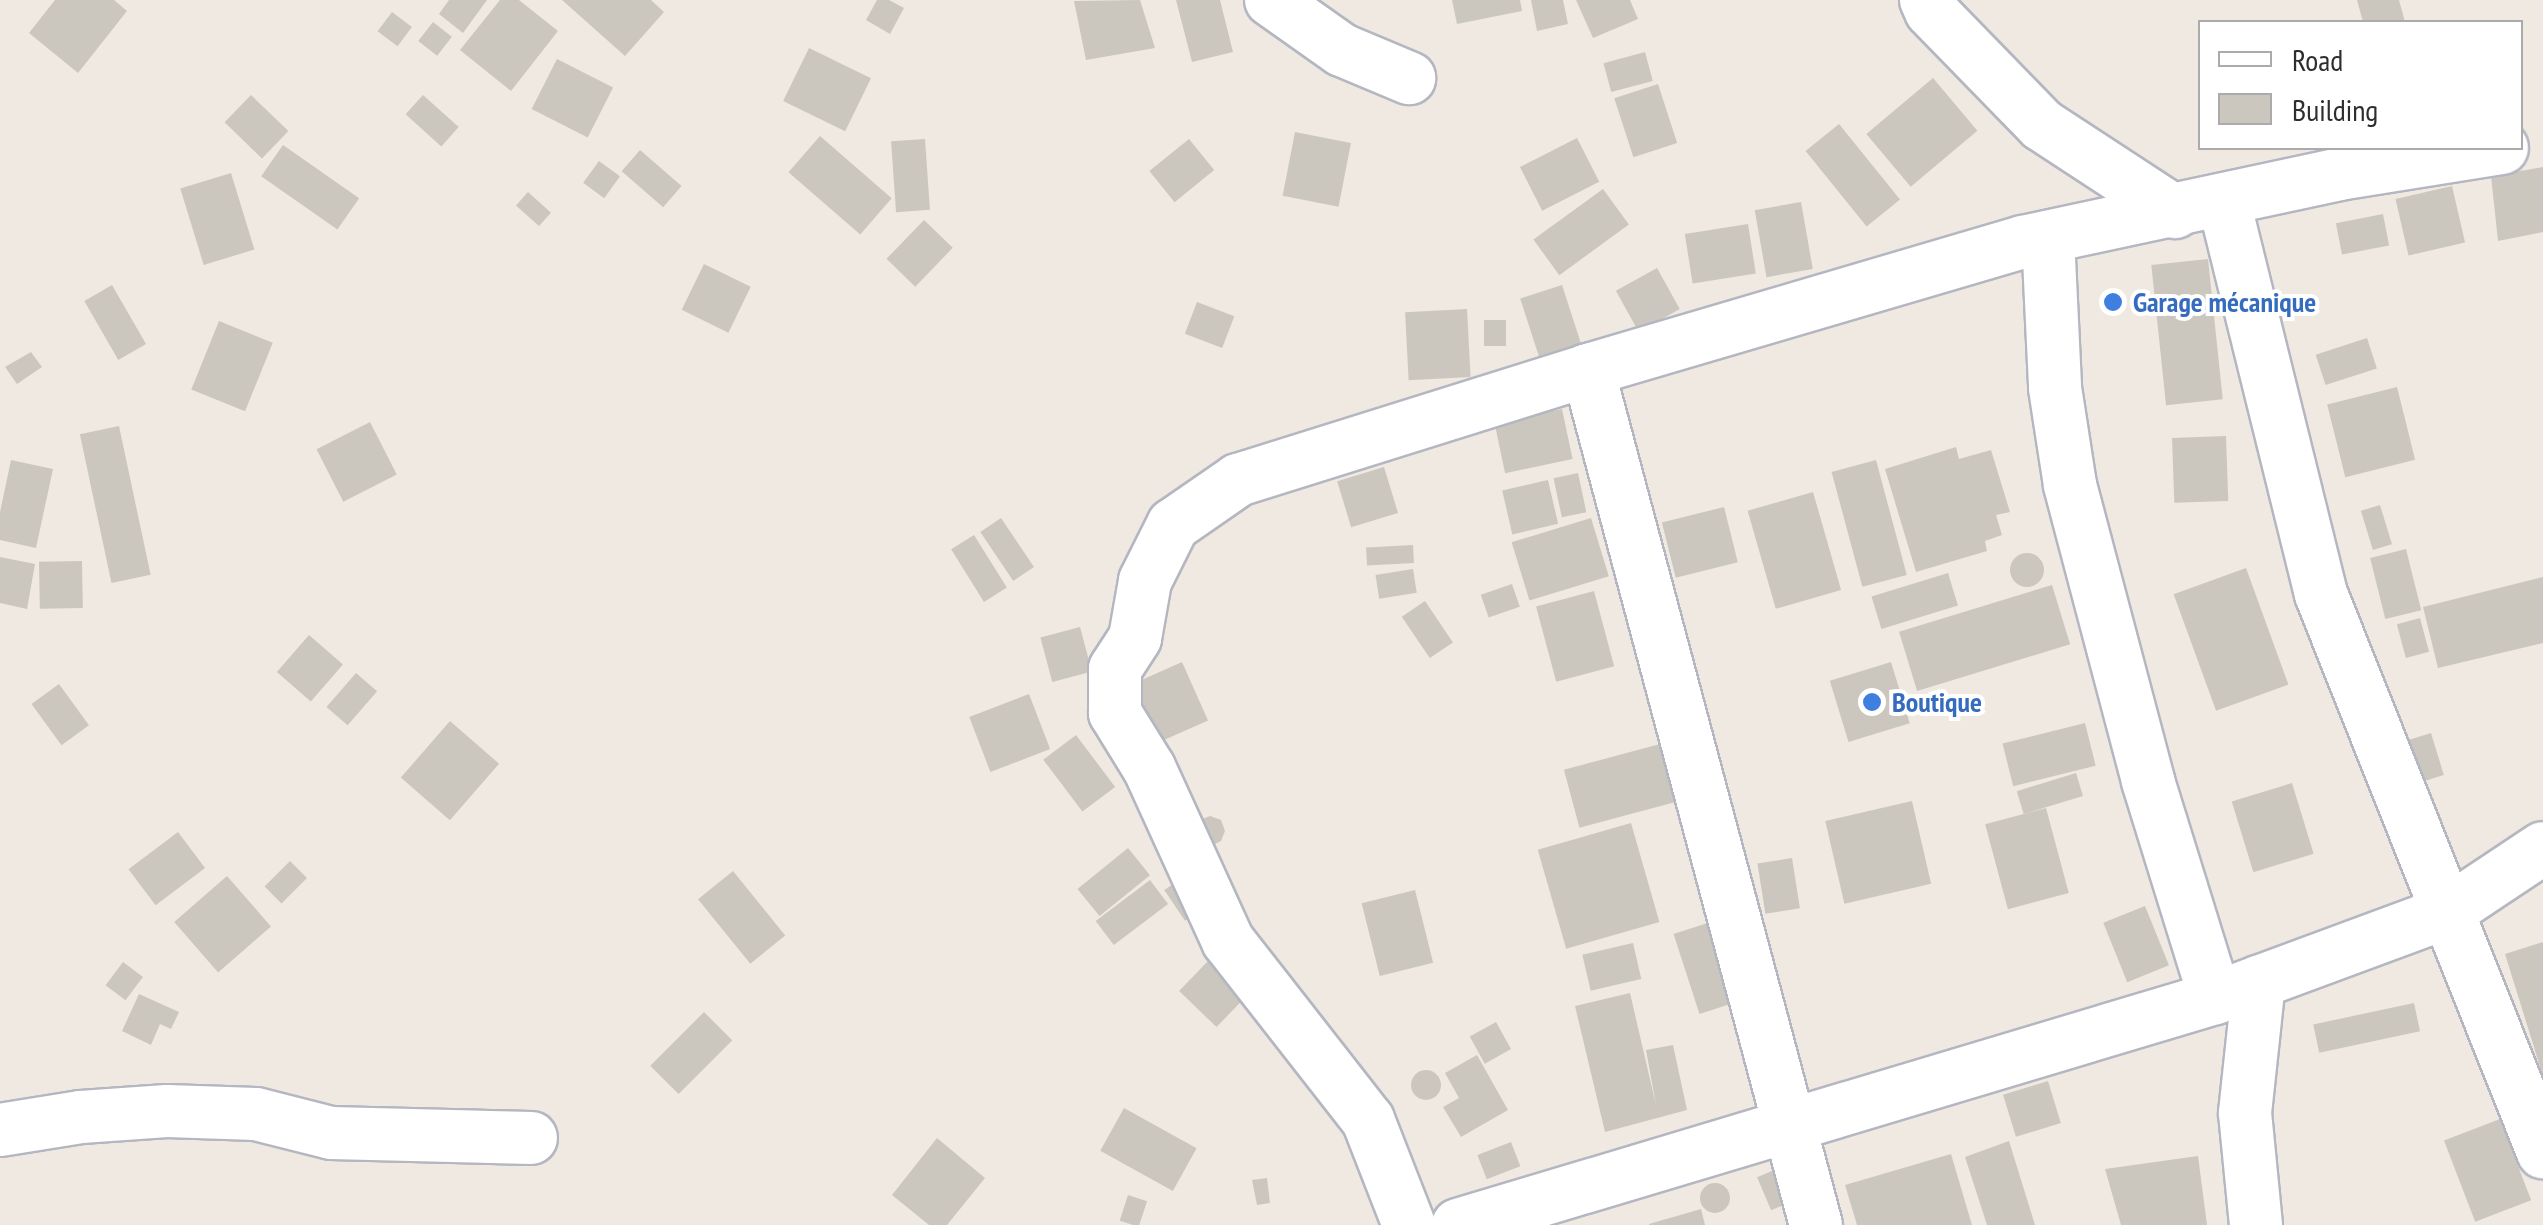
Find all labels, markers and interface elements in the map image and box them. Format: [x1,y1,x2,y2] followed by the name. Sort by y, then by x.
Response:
[2198,20,2523,150] legend
[2292,40,2343,79] text: Road
[2292,90,2378,129] text: Building
[2133,285,2316,319] place label: Garage mécanique
[2102,291,2124,313] marker: Garage mécanique
[1892,685,1982,719] place label: Boutique
[1861,691,1883,713] marker: Boutique

